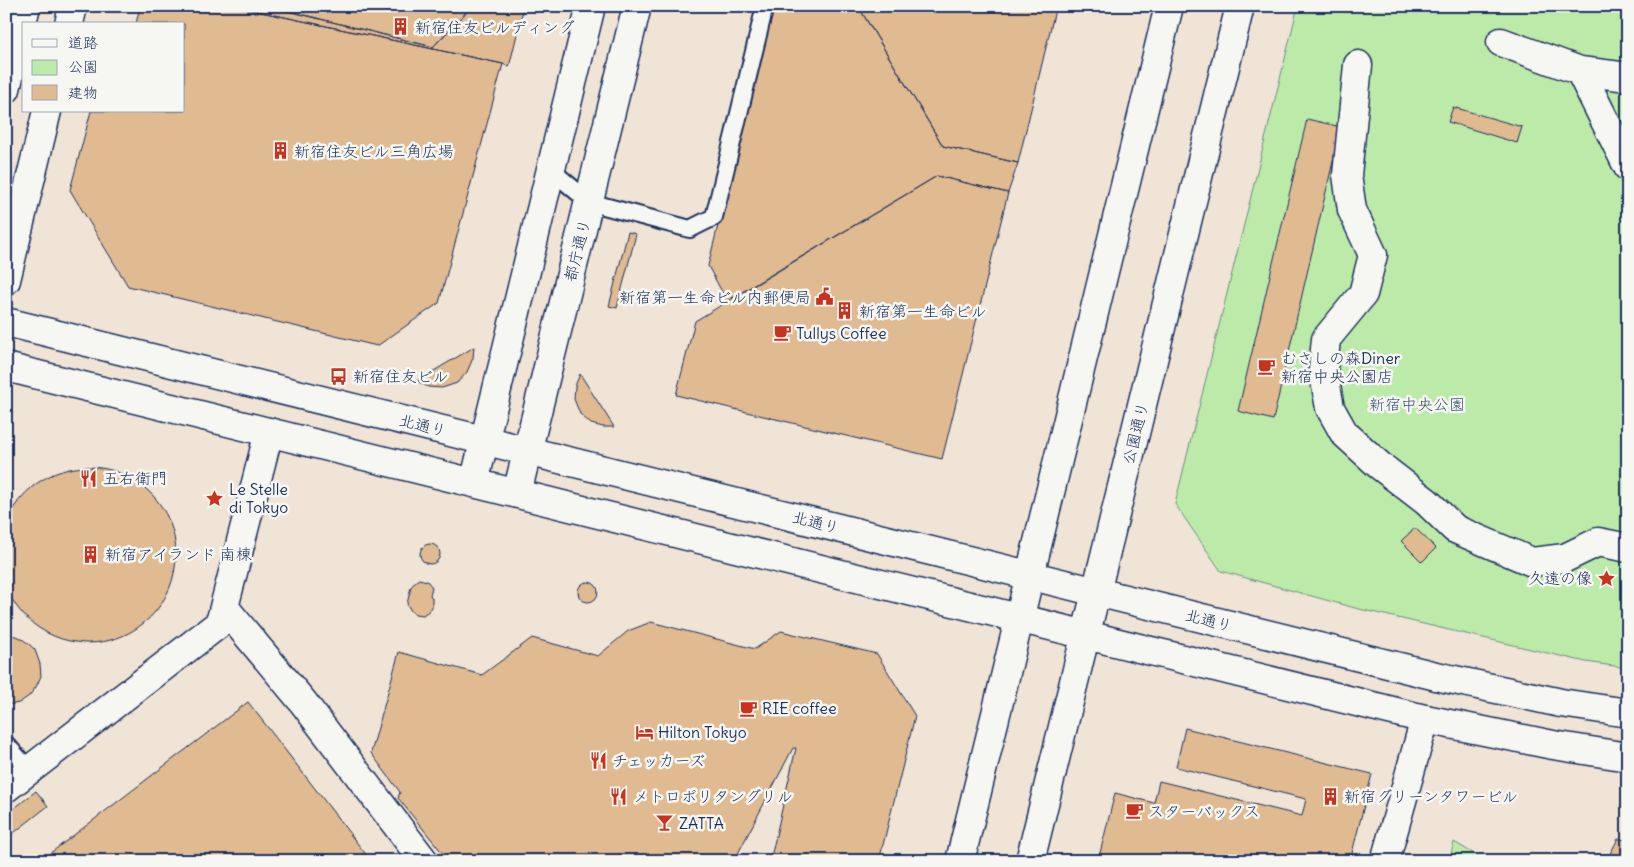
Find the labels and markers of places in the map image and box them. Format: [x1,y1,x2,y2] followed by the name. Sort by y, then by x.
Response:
[391,17,411,37] building icon: 新宿住友ビルディング
[415,17,575,37] place label: 新宿住友ビルディング
[270,141,290,161] building icon: 新宿住友ビル三角広場
[294,141,454,161] place label: 新宿住友ビル三角広場
[619,287,811,307] place label: 新宿第一生命ビル内郵便局
[815,287,835,307] public building icon: 新宿第一生命ビル内郵便局
[835,301,855,321] building icon: 新宿第一生命ビル
[859,301,987,321] place label: 新宿第一生命ビル
[772,323,792,343] cafe icon: Tullys Coffee
[796,323,887,343] place label: Tullys Coffee
[1281,348,1401,386] place label: むさしの森Diner 新宿中央公園店
[1257,357,1277,377] cafe icon: むさしの森Diner 新宿中央公園店
[329,366,349,386] bus stop icon: 新宿住友ビル
[353,366,449,386] place label: 新宿住友ビル
[79,468,99,488] restaurant icon: 五右衛門
[103,468,167,488] place label: 五右衛門
[229,479,288,517] place label: Le Stelle di Tokyo
[205,488,225,508] place icon: Le Stelle di Tokyo
[81,544,101,564] building icon: 新宿アイランド 南棟
[105,544,252,564] place label: 新宿アイランド 南棟
[1528,568,1592,588] place label: 久遠の像
[1596,568,1616,588] place icon: 久遠の像
[738,698,758,718] cafe icon: RIE coffee
[762,698,837,718] place label: RIE coffee
[634,722,654,742] hotel icon: Hilton Tokyo
[658,722,747,742] place label: Hilton Tokyo
[588,750,608,770] restaurant icon: チェッカーズ
[612,750,705,770] place label: チェッカーズ
[609,786,629,806] restaurant icon: メトロポリタングリル
[633,786,793,806] place label: メトロポリタングリル
[1320,786,1340,806] building icon: 新宿グリーンタワービル
[1344,786,1518,806] place label: 新宿グリーンタワービル
[1124,801,1144,821] cafe icon: スターバックス
[1148,801,1260,821] place label: スターバックス
[655,813,675,833] bar icon: ZATTA
[679,813,724,833] place label: ZATTA

